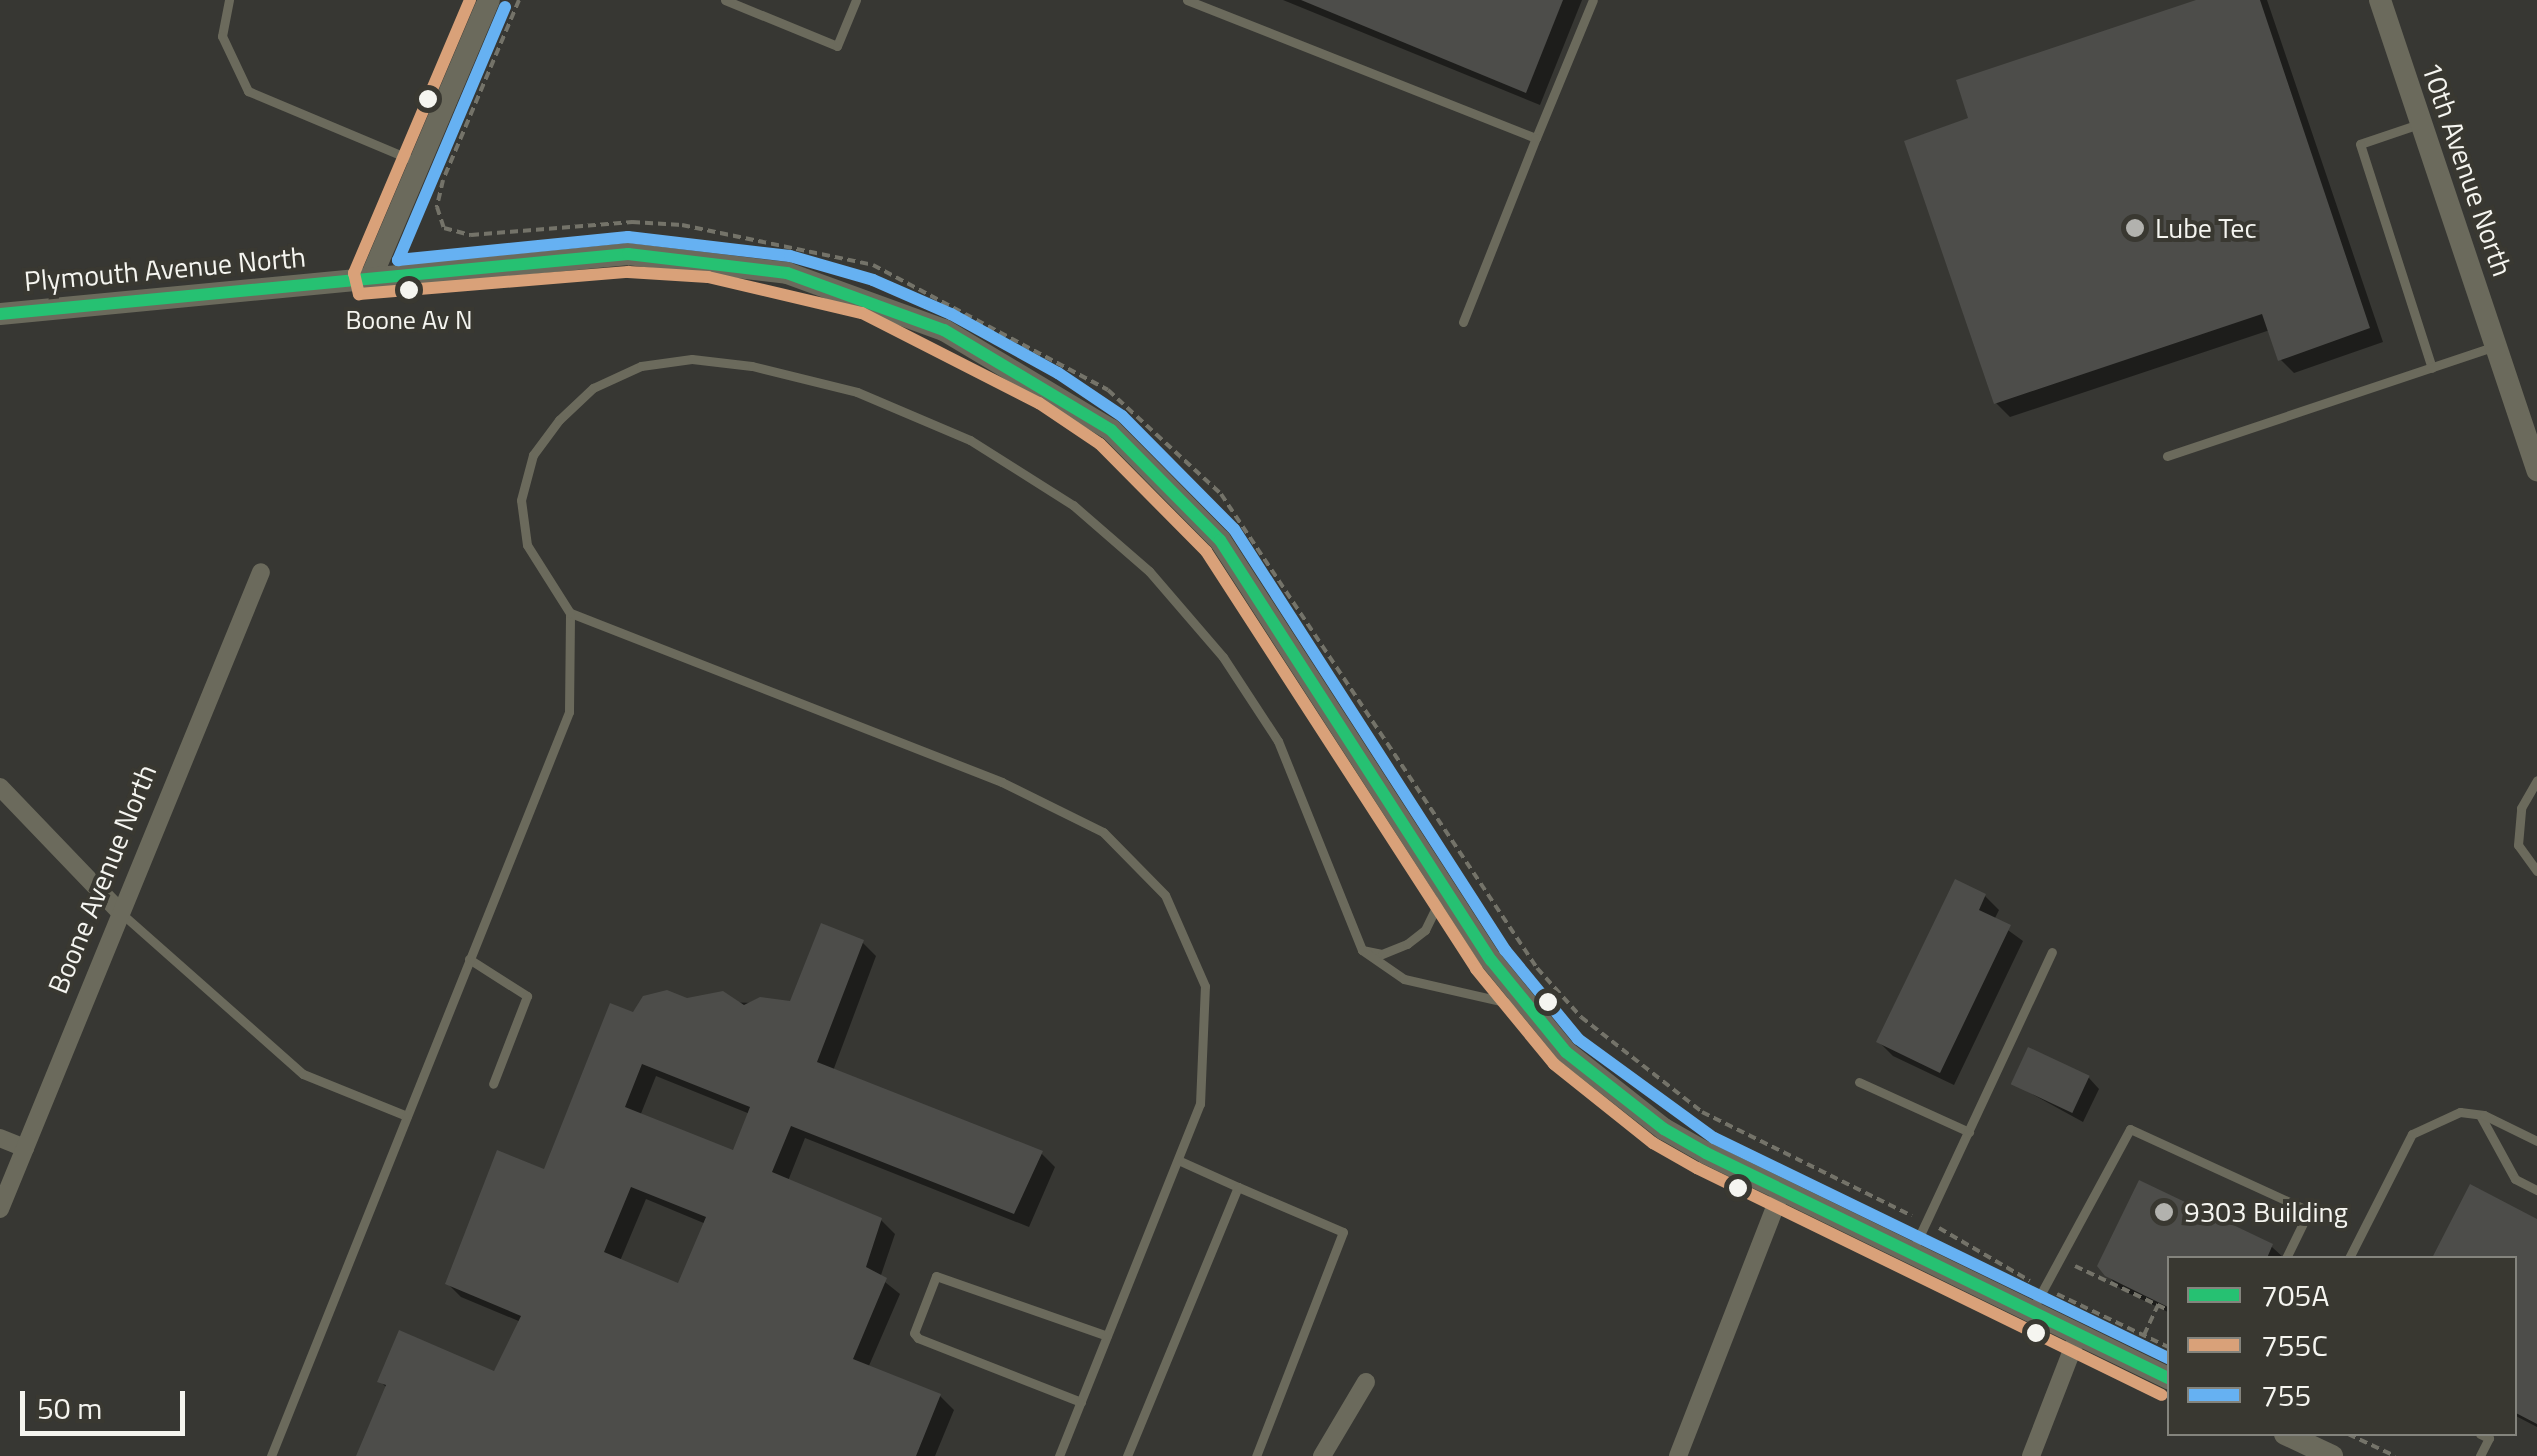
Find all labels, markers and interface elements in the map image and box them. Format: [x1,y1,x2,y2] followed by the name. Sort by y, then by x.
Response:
[2415,58,2519,280] street label: 10th Avenue North
[418,89,438,109] unlabelled marker
[2155,211,2257,245] place label: Lube Tec
[2124,217,2146,239] marker: Lube Tec
[23,240,307,298] street label: Plymouth Avenue North
[399,280,419,300] marker: Boone Av N
[345,304,473,336] place label: Boone Av N
[41,760,163,998] street label: Boone Avenue North
[1538,992,1558,1012] unlabelled marker
[1728,1178,1748,1198] unlabelled marker
[2184,1195,2348,1229] place label: 9303 Building
[2153,1201,2175,1223] marker: 9303 Building
[2167,1256,2517,1436] legend
[2261,1272,2329,1318] text: 705A
[2261,1322,2328,1368] text: 755C
[2026,1323,2046,1343] unlabelled marker
[25,1371,190,1433] scale bar
[2261,1372,2311,1418] text: 755
[37,1385,102,1431] text: 50 m

